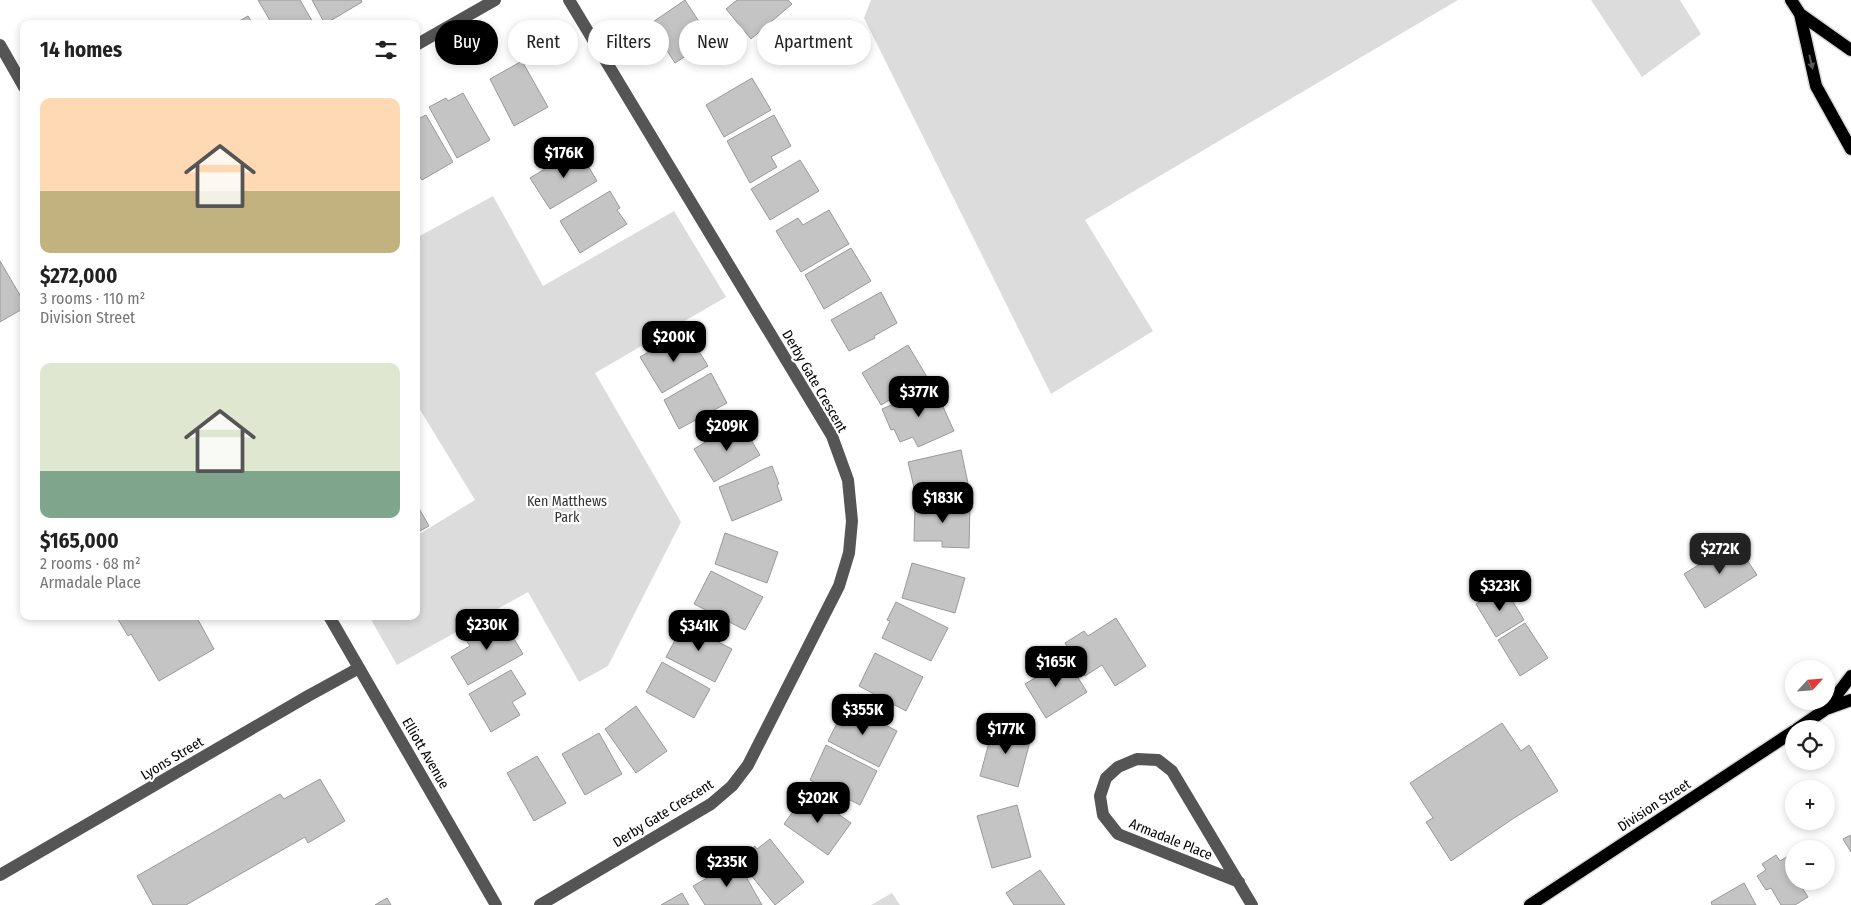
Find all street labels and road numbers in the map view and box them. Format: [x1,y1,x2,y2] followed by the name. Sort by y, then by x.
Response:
[778,327,851,436] street label: Derby Gate Crescent
[398,715,453,792] street label: Elliott Avenue
[138,733,207,784] street label: Lyons Street
[610,775,717,851] street label: Derby Gate Crescent
[1615,775,1694,835] street label: Division Street
[1127,815,1215,864] street label: Armadale Place

